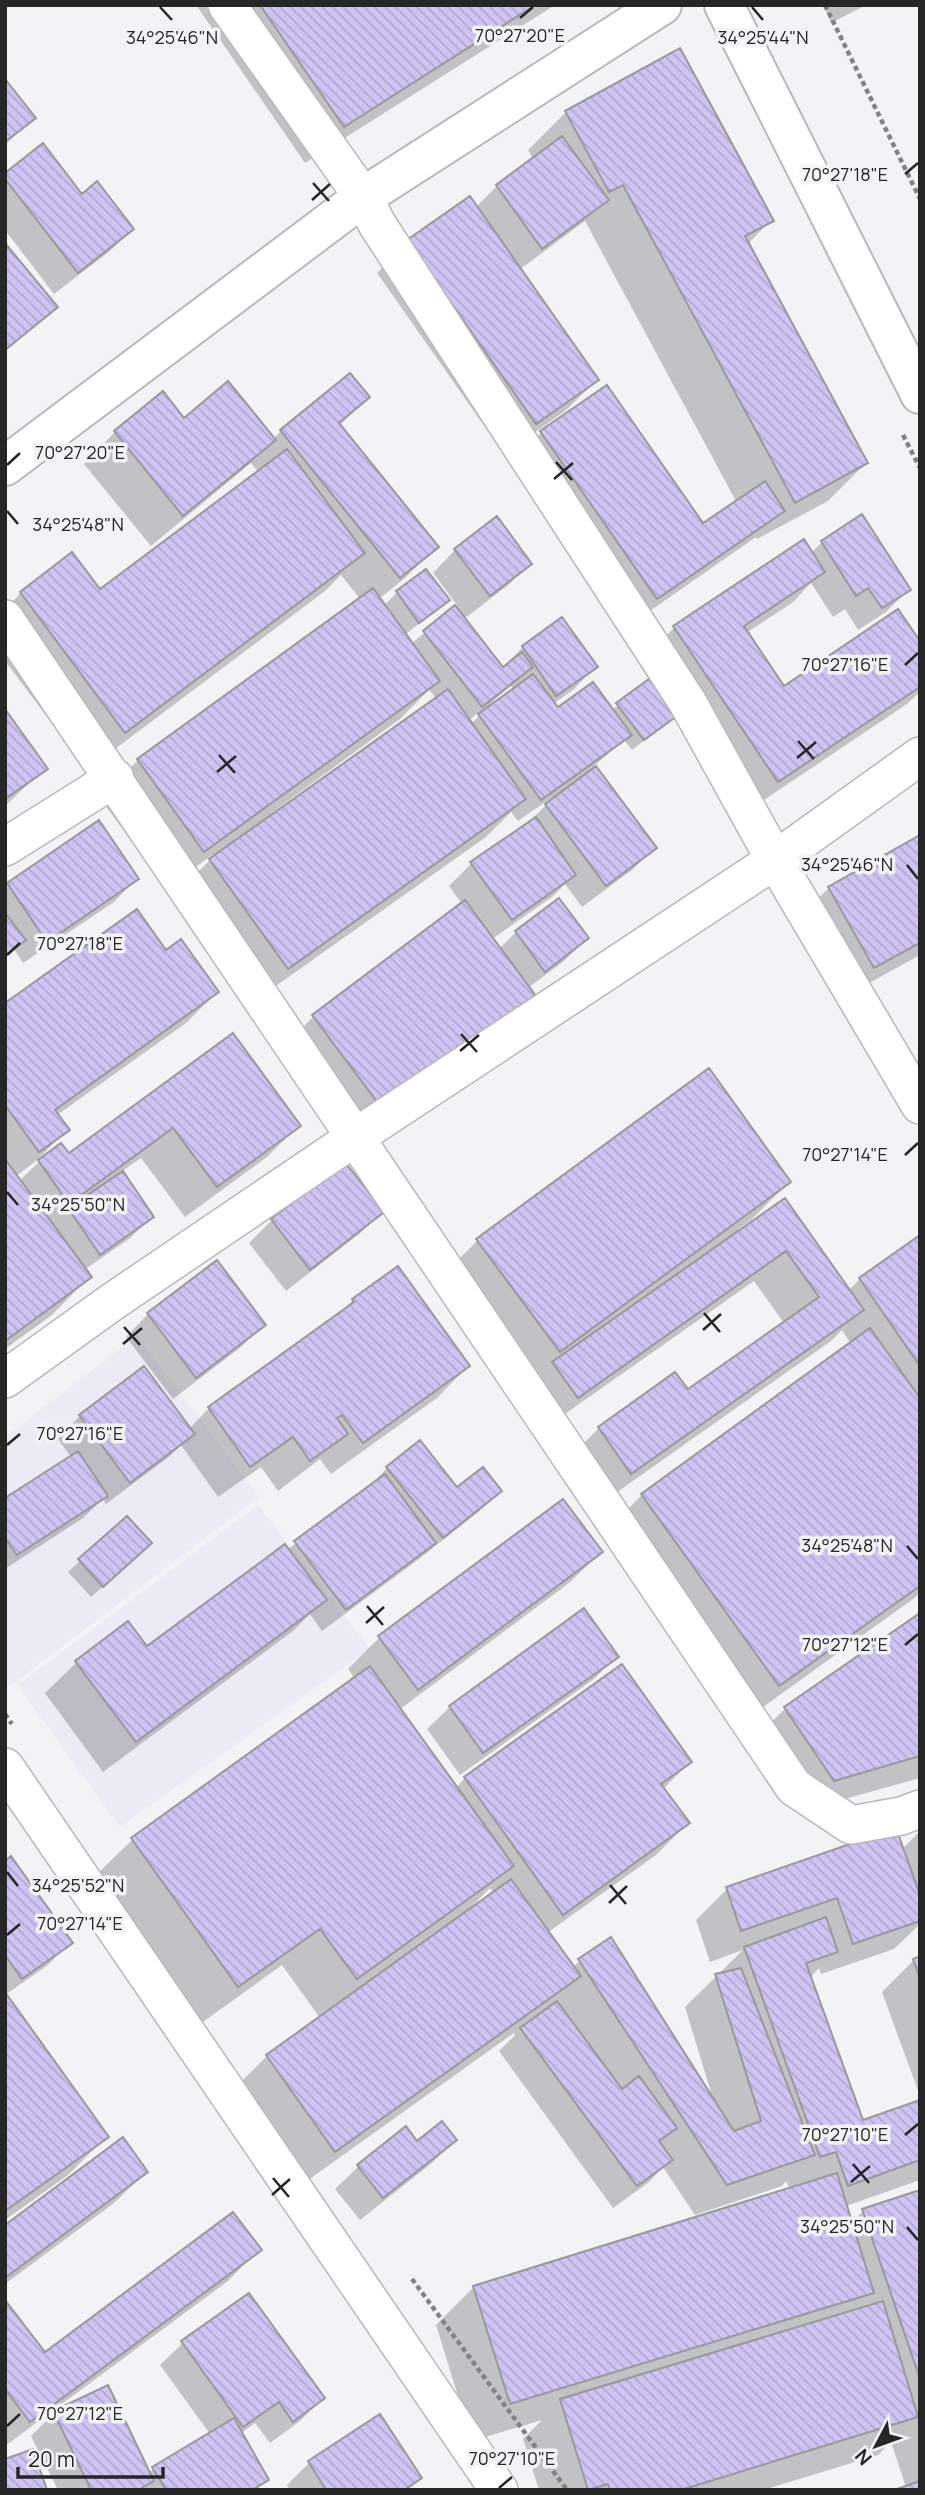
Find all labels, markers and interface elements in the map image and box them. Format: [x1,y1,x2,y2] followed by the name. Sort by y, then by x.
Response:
[475,23,565,47] text: 70°27'20"E
[126,25,218,49] text: 34°25'46"N
[717,25,809,49] text: 34°25'44"N
[802,162,888,186] text: 70°27'18"E
[35,440,125,464] text: 70°27'20"E
[32,512,124,536] text: 34°25'48"N
[802,652,888,676] text: 70°27'16"E
[801,852,893,876] text: 34°25'46"N
[37,931,123,955] text: 70°27'18"E
[802,1142,888,1166] text: 70°27'14"E
[31,1192,125,1216] text: 34°25'50"N
[37,1421,123,1445] text: 70°27'16"E
[801,1533,893,1557] text: 34°25'48"N
[802,1632,888,1656] text: 70°27'12"E
[32,1873,124,1897] text: 34°25'52"N
[37,1911,123,1935] text: 70°27'14"E
[802,2122,888,2146] text: 70°27'10"E
[800,2214,894,2238] text: 34°25'50"N
[37,2401,123,2425] text: 70°27'12"E
[841,2411,911,2481] north arrow
[18,2436,163,2480] scale bar
[849,2443,877,2471] text: N
[28,2445,75,2473] text: 20 m
[469,2446,555,2470] text: 70°27'10"E

